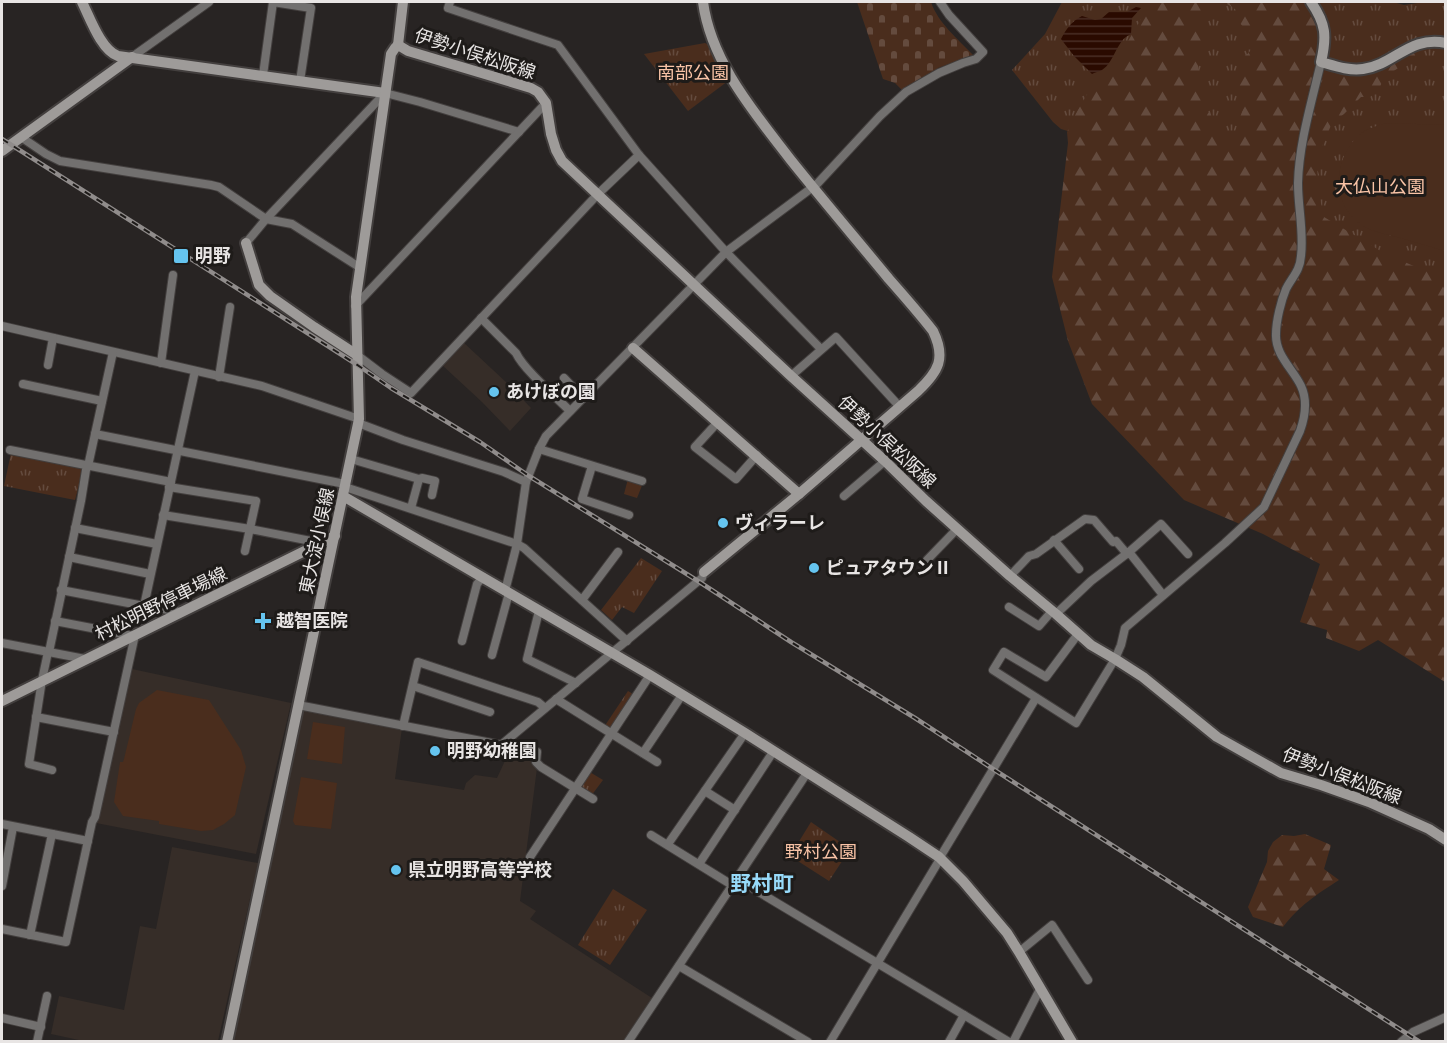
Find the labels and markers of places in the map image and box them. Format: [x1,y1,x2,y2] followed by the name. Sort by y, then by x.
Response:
[195,244,231,266] place label: 明野
[172,247,190,265] marker: 明野
[506,380,596,402] place label: あけぼの園
[487,385,501,399] marker: あけぼの園
[735,511,825,533] place label: ヴィラーレ
[716,516,730,530] marker: ヴィラーレ
[826,556,952,578] place label: ピュアタウンⅡ
[807,561,821,575] marker: ピュアタウンⅡ
[276,609,348,631] place label: 越智医院
[254,612,272,630] marker: 越智医院
[447,739,537,761] place label: 明野幼稚園
[428,744,442,758] marker: 明野幼稚園
[408,858,552,880] place label: 県立明野高等学校
[389,863,403,877] marker: 県立明野高等学校

